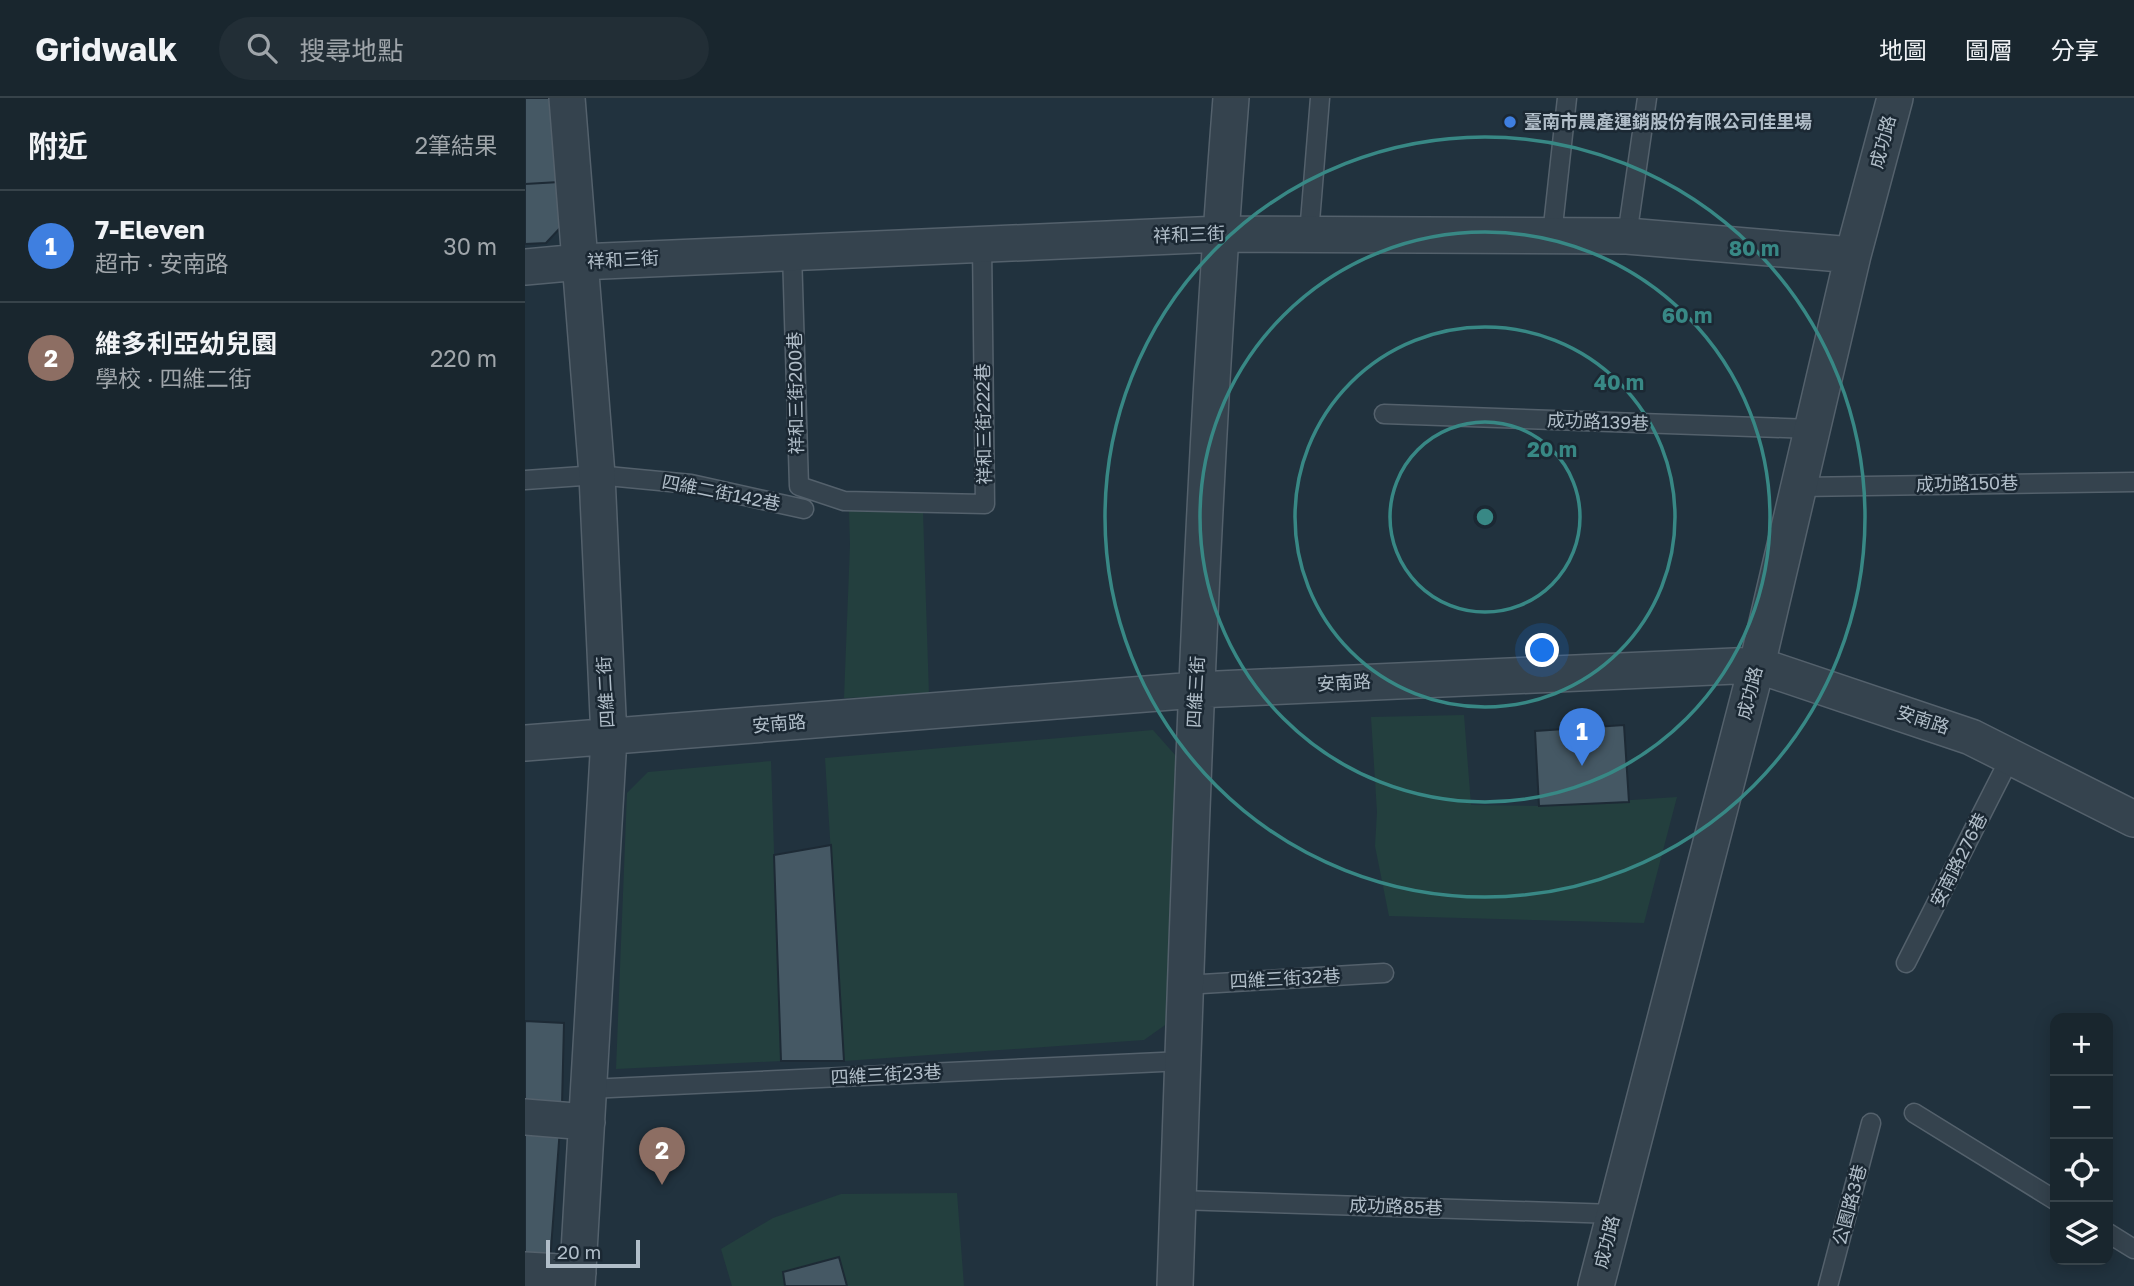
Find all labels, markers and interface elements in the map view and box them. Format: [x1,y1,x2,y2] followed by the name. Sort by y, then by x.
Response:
[219,17,709,80] search box
[35,29,177,68] text: Gridwalk
[243,29,281,67] icon: search
[299,35,403,66] text: 搜尋地點
[1879,35,1927,64] text: 地圖
[1965,35,2013,64] text: 圖層
[2051,35,2099,64] text: 分享
[1524,110,1812,132] place label: 臺南市農產運銷股份有限公司佳里場
[1864,113,1900,171] street label: 成功路
[1502,114,1518,130] marker: 臺南市農產運銷股份有限公司佳里場
[28,128,88,164] text: 附近
[415,131,497,159] text: 2筆結果
[95,214,205,245] text: 7-Eleven
[1153,222,1225,246] street label: 祥和三街
[45,232,57,260] text: 1
[443,232,497,260] text: 30 m
[1729,235,1779,261] text: 80 m
[586,246,659,272] street label: 祥和三街
[95,249,228,277] text: 超市 · 安南路
[1662,302,1712,328] text: 60 m
[95,328,277,359] text: 維多利亞幼兒園
[783,331,807,455] street label: 祥和三街200巷
[44,344,58,372] text: 2
[430,344,497,372] text: 220 m
[971,363,995,485] street label: 祥和三街222巷
[95,364,251,392] text: 學校 · 四維二街
[1594,369,1644,395] text: 40 m
[1547,408,1649,434] street label: 成功路139巷
[1527,436,1577,462] text: 20 m
[660,470,782,514] street label: 四維二街142巷
[1916,471,2018,495] street label: 成功路150巷
[1473,505,1497,529] centre of rings
[1525,633,1559,667] your location
[1182,655,1208,728] street label: 四維三街
[592,656,618,729] street label: 四維二街
[1732,664,1766,722] street label: 成功路
[1316,670,1371,694] street label: 安南路
[1894,700,1952,738] street label: 安南路
[1559,708,1605,766] pin: 1
[751,710,807,736] street label: 安南路
[1925,809,1991,910] street label: 安南路276巷
[1229,964,1341,992] street label: 四維三街32巷
[2050,1013,2113,1265] map controls
[2050,1013,2113,1076] button: +
[830,1060,942,1088] street label: 四維三街23巷
[2050,1076,2113,1139] button: −
[639,1127,685,1185] pin: 2
[2050,1139,2113,1202] button: locate
[1828,1162,1870,1247] street label: 公園路3巷
[1349,1193,1443,1219] street label: 成功路85巷
[2050,1202,2113,1265] button: layers
[1589,1213,1623,1271] street label: 成功路
[546,1237,641,1269] scale bar
[557,1240,601,1263] text: 20 m

